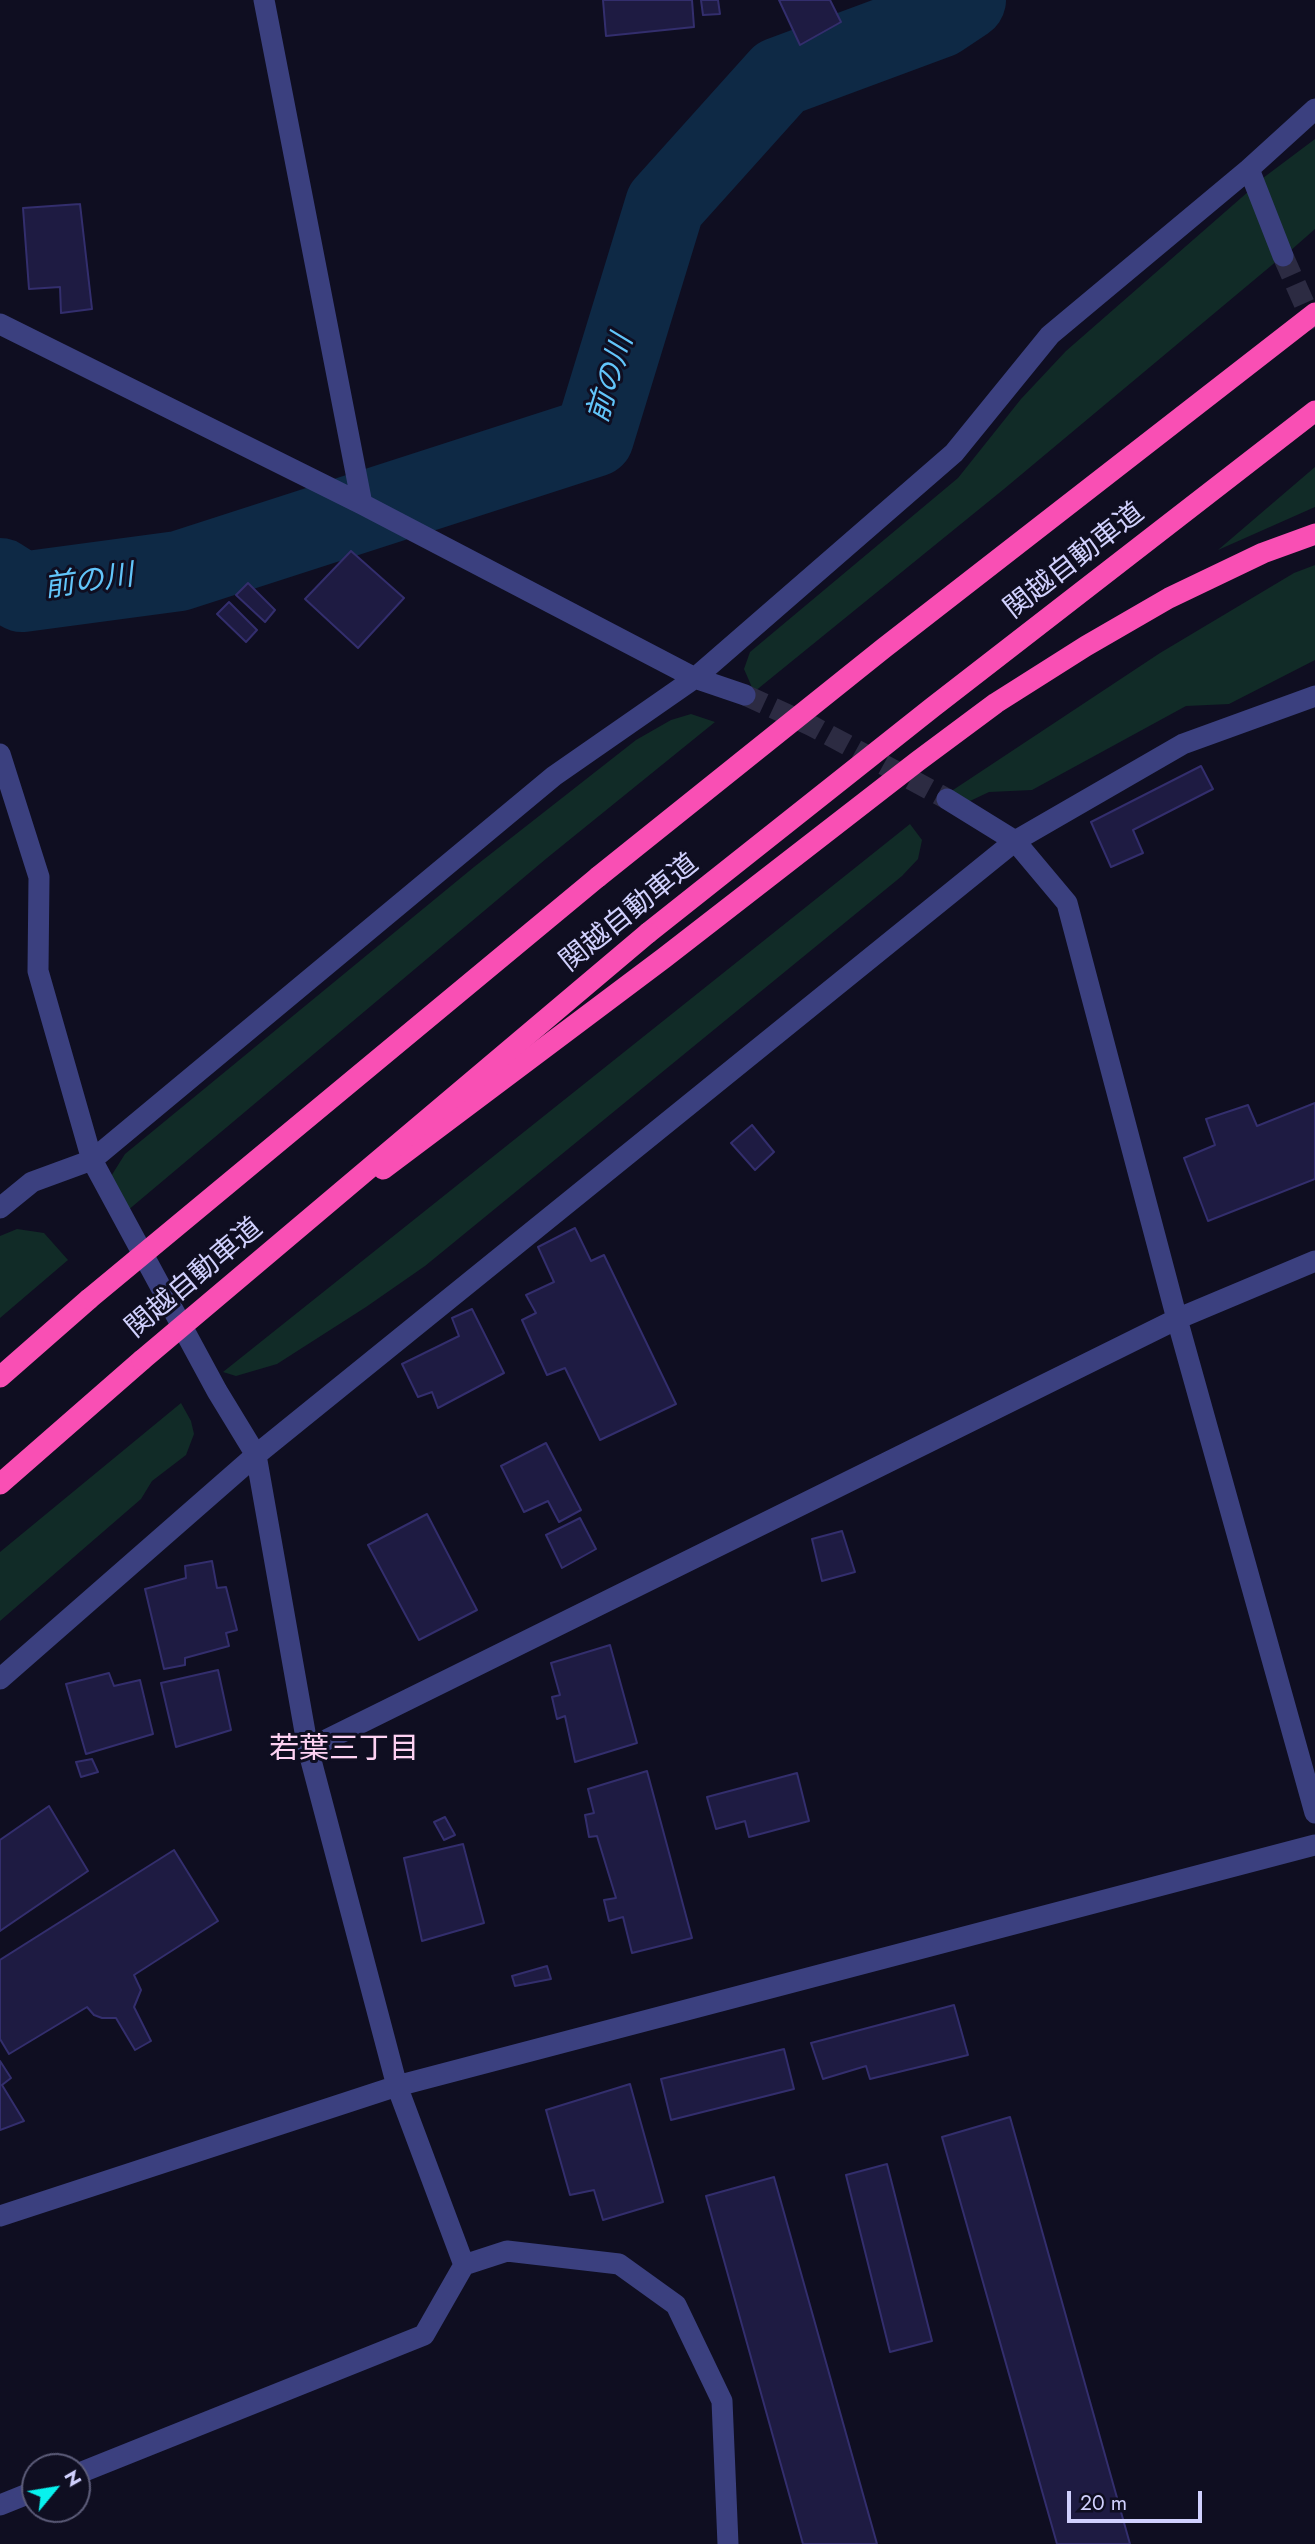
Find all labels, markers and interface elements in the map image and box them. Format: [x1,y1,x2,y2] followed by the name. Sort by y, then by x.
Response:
[582,331,642,427] water label: 前の川
[998,497,1152,627] street label: 関越自動車道
[42,559,136,607] water label: 前の川
[554,848,706,980] street label: 関越自動車道
[120,1212,270,1346] street label: 関越自動車道
[269,1733,419,1769] district label: 若葉三丁目
[21,2453,91,2523] north arrow
[57,2465,88,2492] text: N
[1070,2478,1205,2522] scale bar
[1080,2488,1127,2518] text: 20 m

